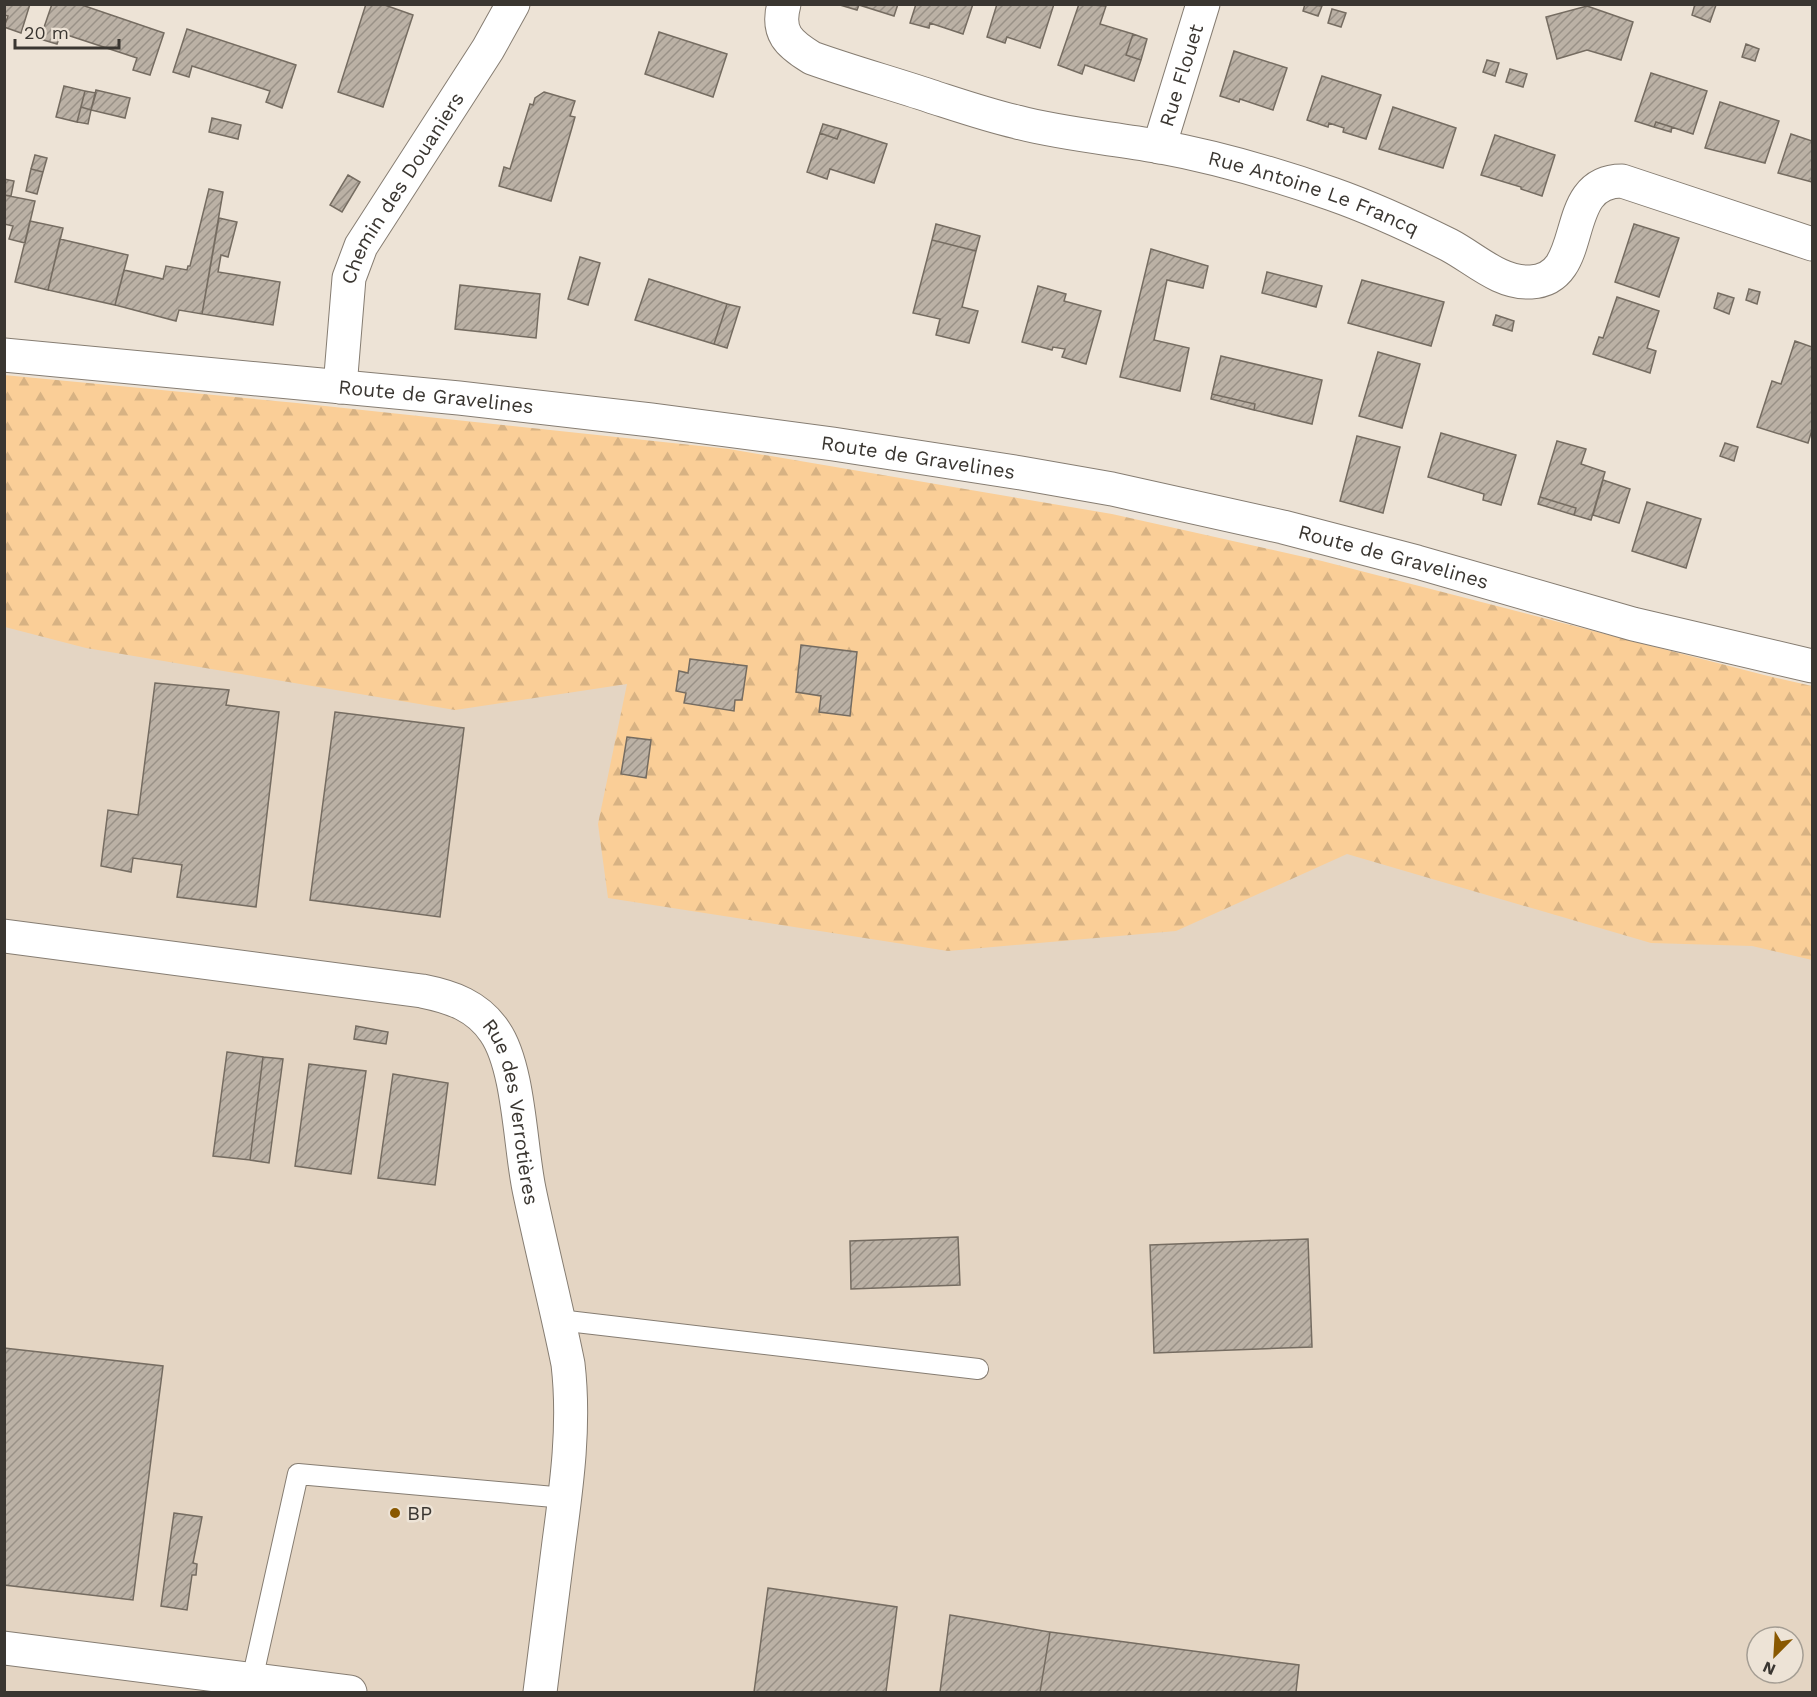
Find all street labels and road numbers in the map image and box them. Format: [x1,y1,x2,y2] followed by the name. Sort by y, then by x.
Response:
[1154,20,1208,130] street label: Rue Flouet
[336,88,469,287] street label: Chemin des Douaniers
[1206,146,1423,241] street label: Rue Antoine Le Francq
[337,375,535,418] street label: Route de Gravelines
[820,431,1017,484] street label: Route de Gravelines
[1296,519,1491,594] street label: Route de Gravelines
[477,1014,544,1207] street label: Rue des Verrotières

